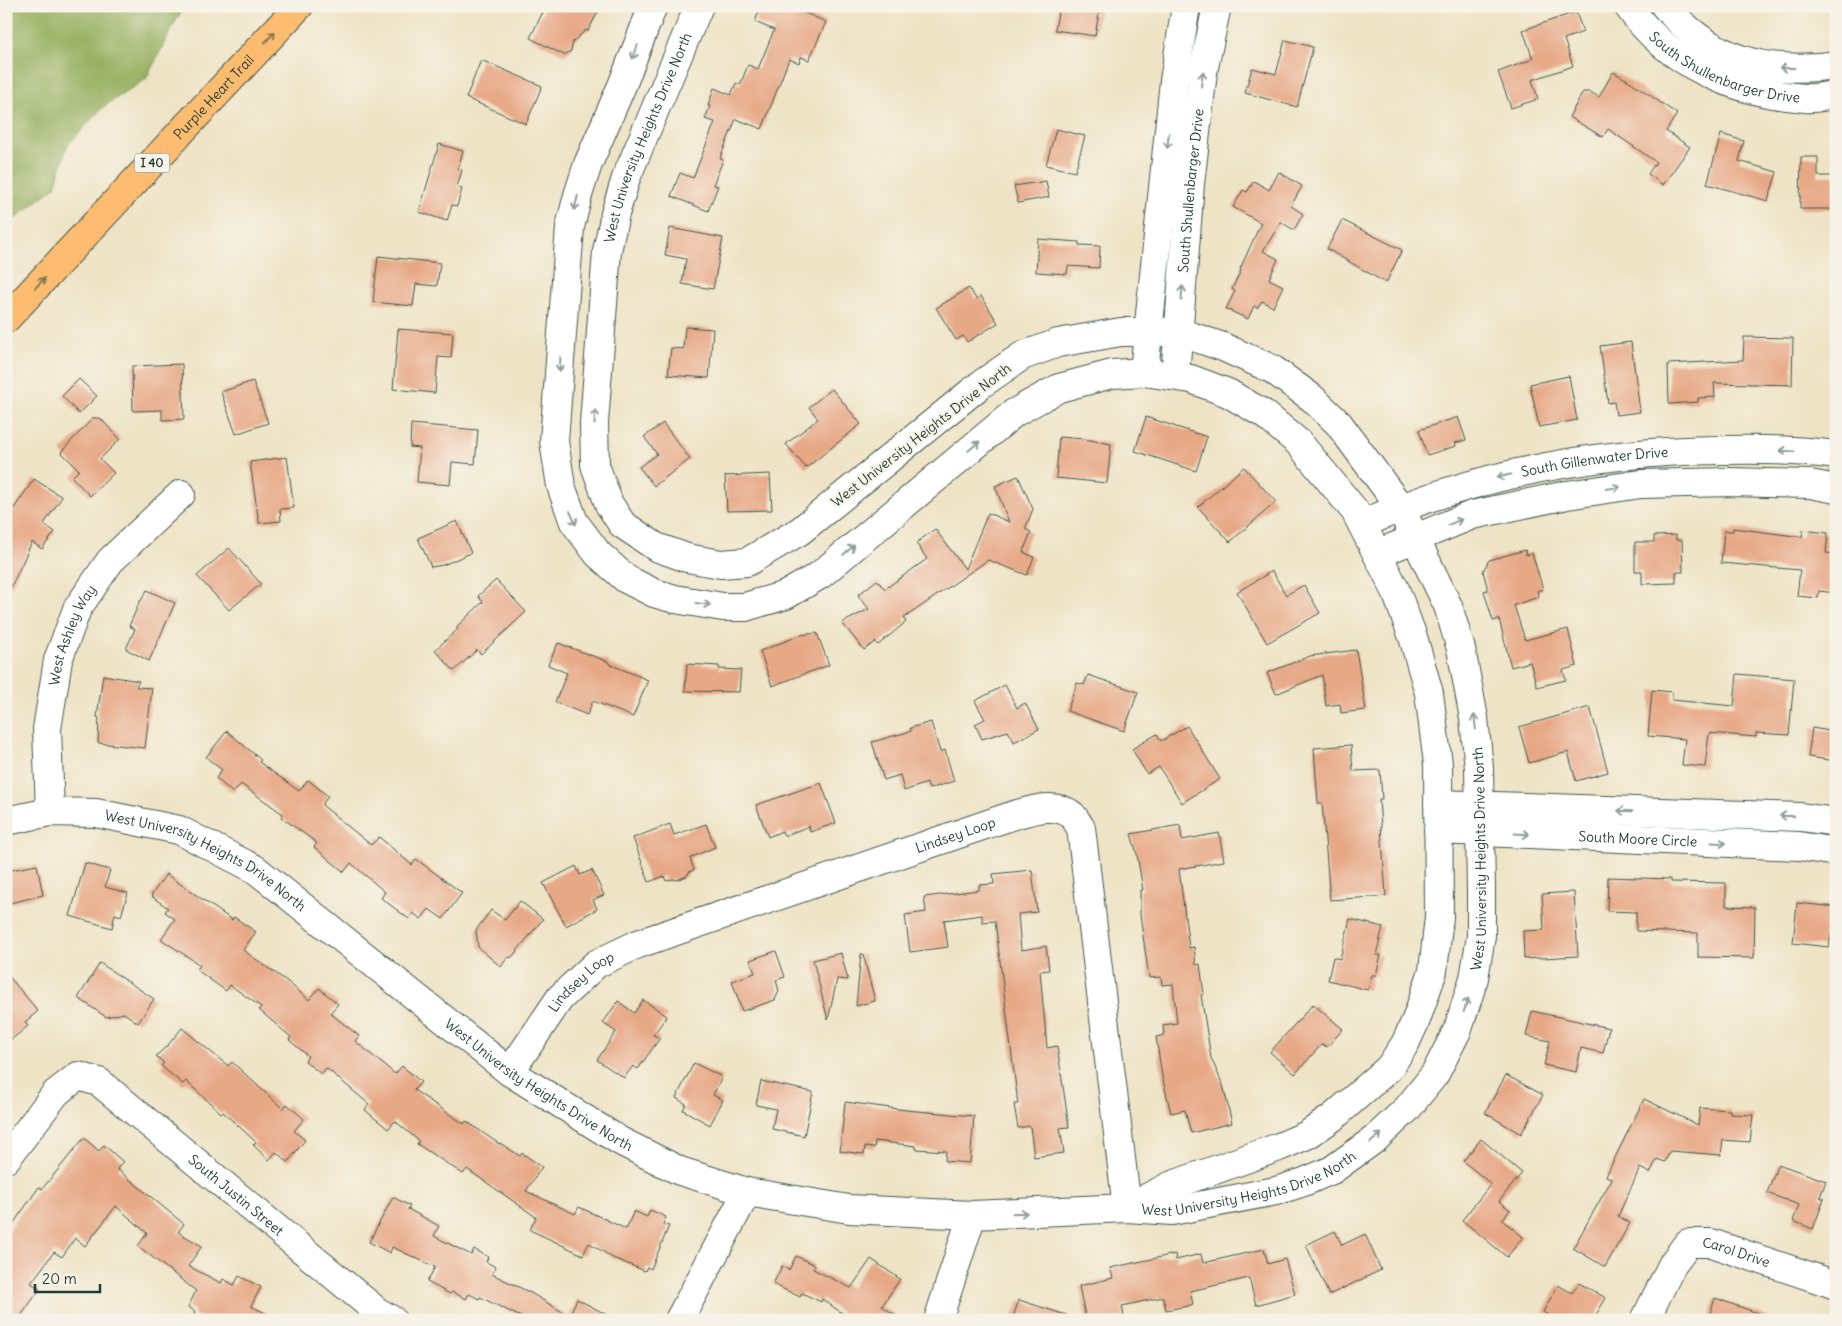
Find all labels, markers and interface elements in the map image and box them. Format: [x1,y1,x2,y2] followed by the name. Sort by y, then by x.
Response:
[1645,28,1801,107] street label: South Shullenbarger Drive
[264,30,276,43] one-way arrow
[600,30,696,244] street label: West University Heights Drive North
[630,44,639,59] one-way arrow
[170,51,258,143] street label: Purple Heart Trail
[1779,63,1796,73] one-way arrow
[1197,71,1207,87] one-way arrow
[1174,108,1208,273] street label: South Shullenbarger Drive
[1163,133,1173,149] one-way arrow
[134,154,170,172] road number: I 40
[571,194,580,210] one-way arrow
[34,277,46,290] one-way arrow
[1177,285,1187,301] one-way arrow
[555,356,565,372] one-way arrow
[827,359,1015,511] street label: West University Heights Drive North
[590,409,599,425] one-way arrow
[968,441,981,452] one-way arrow
[1519,443,1669,481] street label: South Gillenwater Drive
[1779,447,1795,456] one-way arrow
[1497,472,1513,481] one-way arrow
[1605,482,1621,492] one-way arrow
[569,511,579,526] one-way arrow
[1447,517,1462,526] one-way arrow
[843,545,856,556] one-way arrow
[45,581,100,687] street label: West Ashley Way
[695,600,711,610] one-way arrow
[1469,714,1479,730] one-way arrow
[1466,746,1490,972] street label: West University Heights Drive North
[103,806,310,915] street label: West University Heights Drive North
[1617,806,1633,815] one-way arrow
[1780,812,1796,821] one-way arrow
[913,813,998,857] street label: Lindsey Loop
[1578,827,1698,850] street label: South Moore Circle
[1514,829,1530,838] one-way arrow
[1711,838,1727,847] one-way arrow
[544,948,617,1016] street label: Lindsey Loop
[1461,997,1471,1013] one-way arrow
[441,1015,636,1155] street label: West University Heights Drive North
[1370,1132,1383,1143] one-way arrow
[1141,1147,1359,1220] street label: West University Heights Drive North
[185,1150,288,1240] street label: South Justin Street
[1012,1208,1028,1218] one-way arrow
[1702,1234,1772,1271] street label: Carol Drive
[35,1261,100,1293] scale bar
[42,1269,77,1288] text: 20 m

